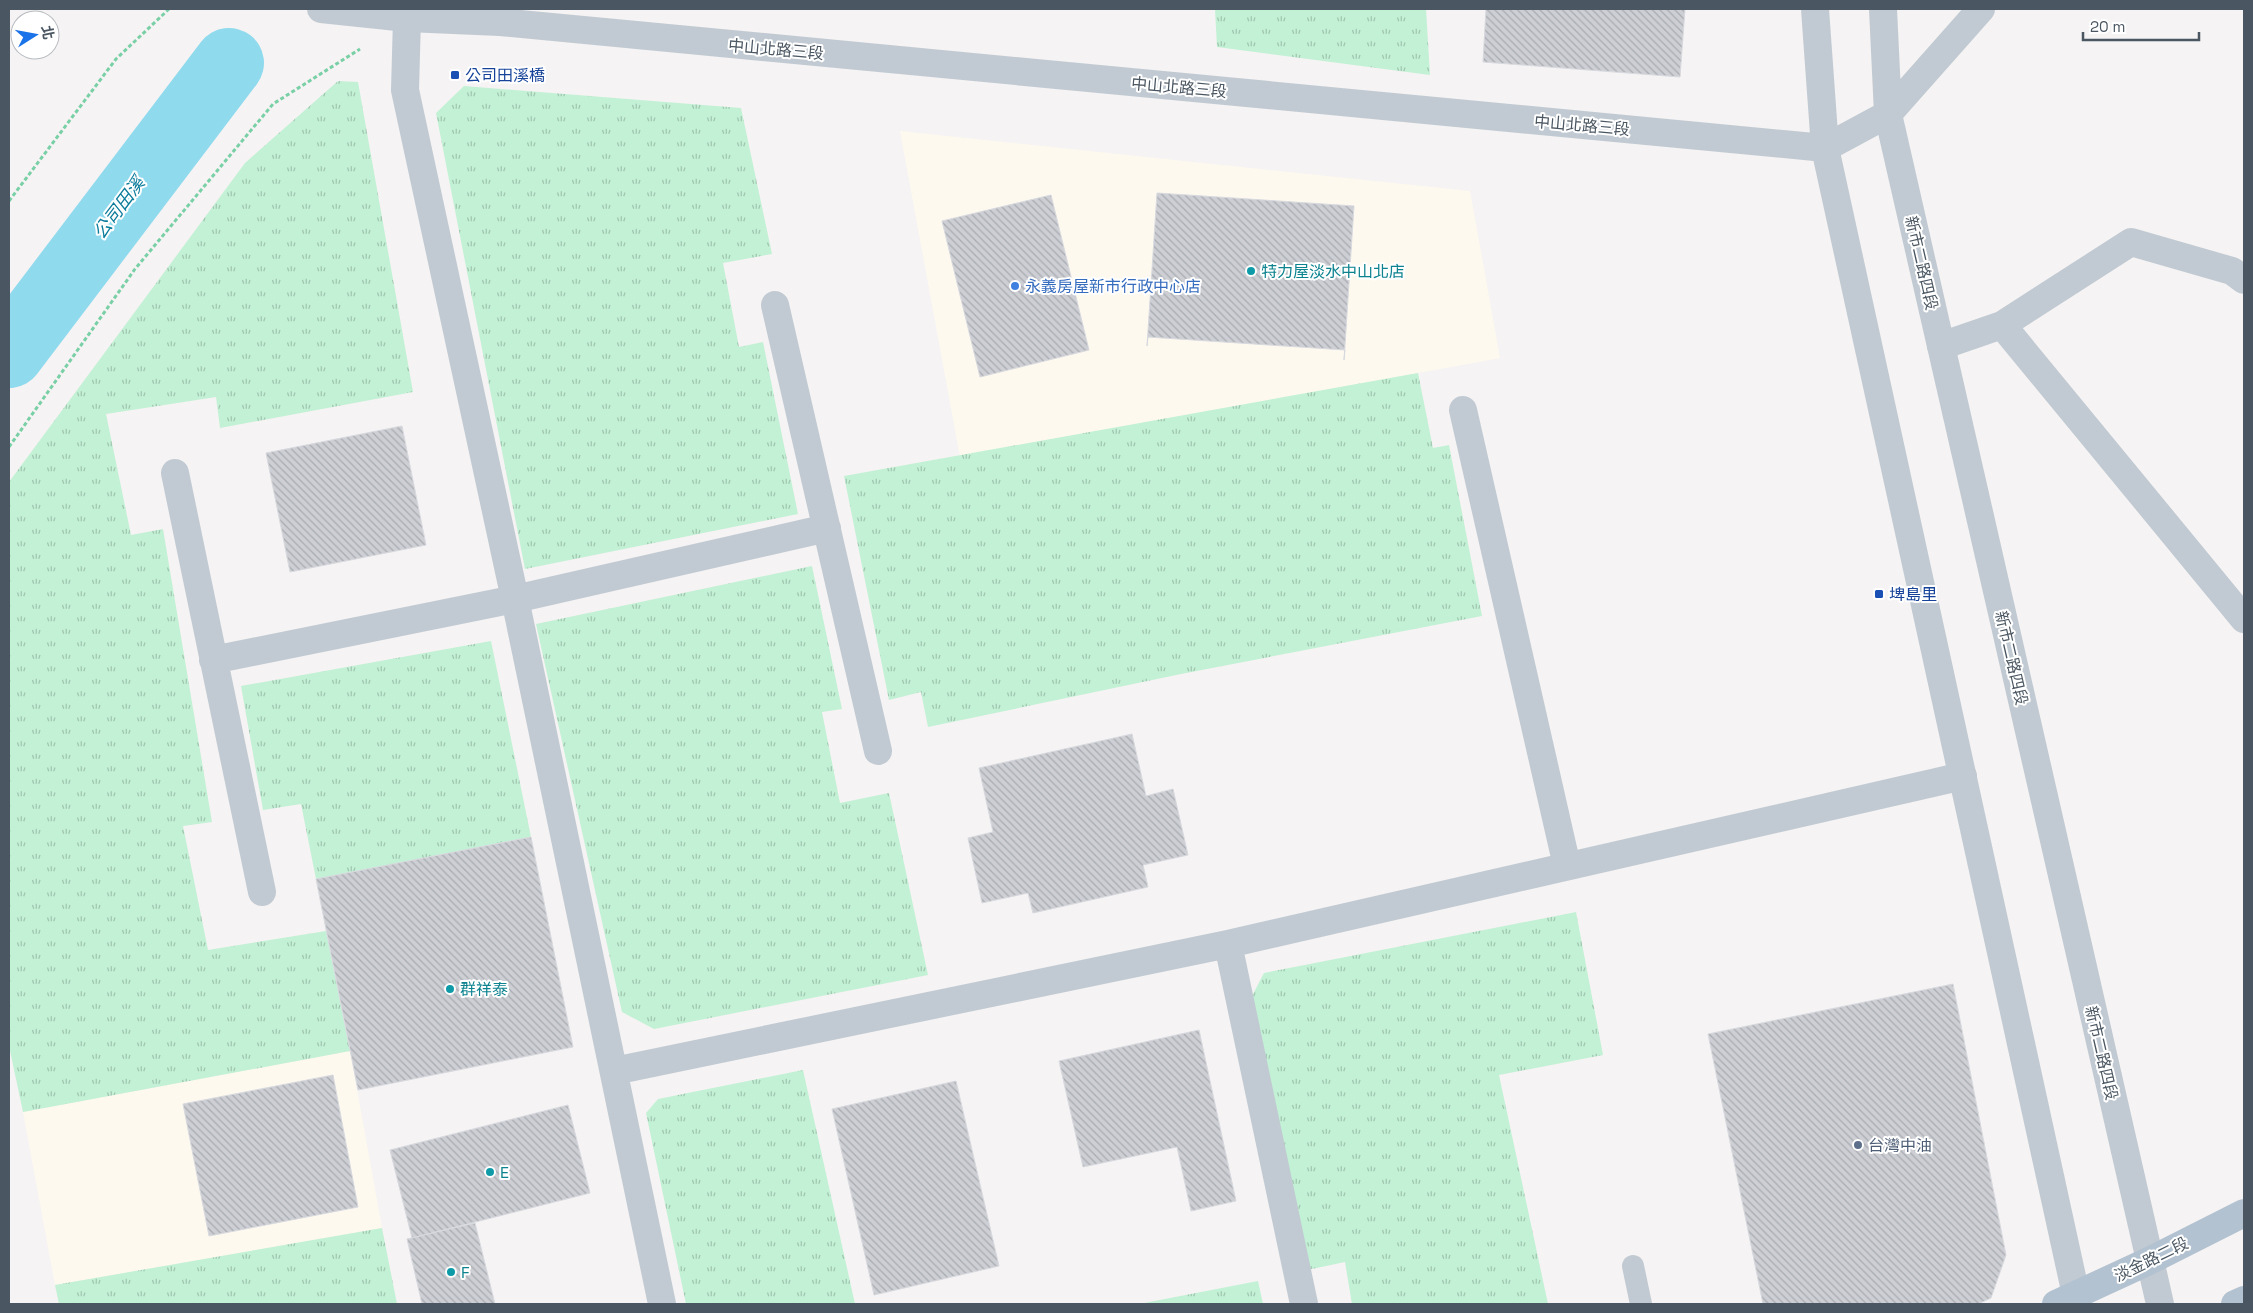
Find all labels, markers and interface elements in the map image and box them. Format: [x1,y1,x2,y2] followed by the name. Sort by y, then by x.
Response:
[10,10,60,60] north arrow
[2083,10,2199,42] scale bar
[2090,17,2125,36] text: 20 m
[38,24,58,41] text: 北
[727,35,825,64] street label: 中山北路三段
[465,65,545,86] place label: 公司田溪橋
[449,69,461,81] marker: 公司田溪橋
[1130,73,1228,102] street label: 中山北路三段
[1533,111,1631,140] street label: 中山北路三段
[88,170,151,243] water label: 公司田溪
[1900,214,1943,312] street label: 新市二路四段
[1261,261,1405,282] place label: 特力屋淡水中山北店
[1245,265,1257,277] marker: 特力屋淡水中山北店
[1025,276,1201,297] place label: 永義房屋新市行政中心店
[1009,280,1021,292] marker: 永義房屋新市行政中心店
[1889,584,1937,605] place label: 埤島里
[1873,588,1885,600] marker: 埤島里
[1990,609,2033,707] street label: 新市二路四段
[460,979,508,1000] place label: 群祥泰
[444,983,456,995] marker: 群祥泰
[2080,1004,2123,1102] street label: 新市二路四段
[1868,1135,1932,1156] place label: 台灣中油
[1852,1139,1864,1151] marker: 台灣中油
[500,1162,509,1183] place label: E
[484,1166,496,1178] marker: E
[2111,1232,2192,1286] street label: 淡金路二段
[461,1262,470,1283] place label: F
[445,1266,457,1278] marker: F

